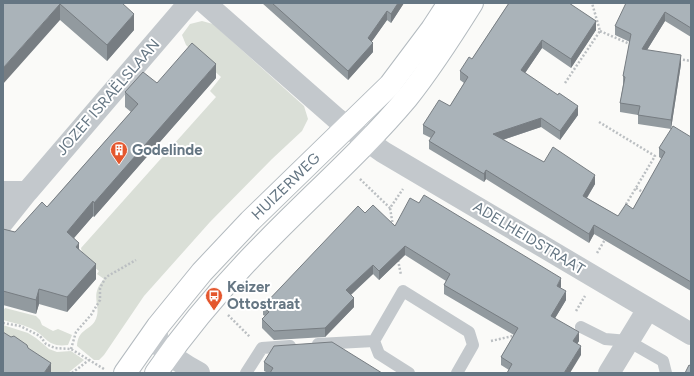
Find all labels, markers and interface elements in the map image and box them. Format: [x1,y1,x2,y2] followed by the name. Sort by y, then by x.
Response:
[53,35,163,159] street label: JOZEF ISRAËLSLAAN
[109,140,129,165] building icon: Godelinde
[132,141,203,159] place label: Godelinde
[248,149,324,224] street label: HUIZERWEG
[470,198,589,279] street label: ADELHEIDSTRAAT
[227,278,300,313] place label: Keizer Ottostraat
[204,286,224,311] bus stop icon: Keizer Ottostraat

